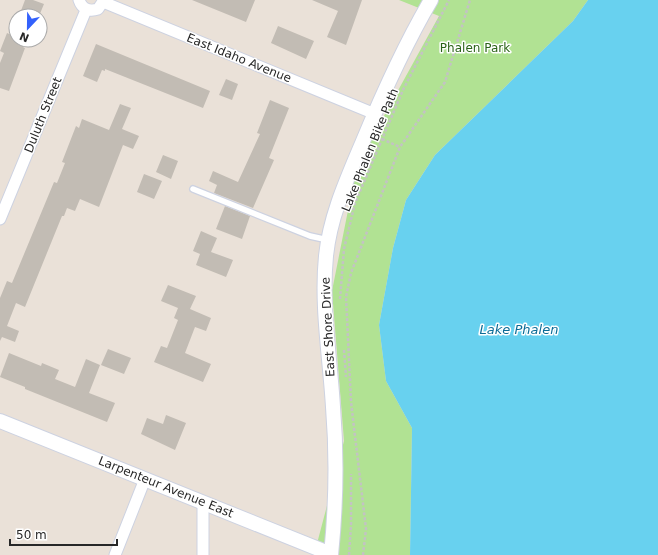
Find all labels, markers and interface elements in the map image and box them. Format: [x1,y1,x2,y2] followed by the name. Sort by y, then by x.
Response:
[8,8,48,48] north arrow
[18,29,31,45] text: N
[185,31,293,85] street label: East Idaho Avenue
[440,41,510,55] park label: Phalen Park
[21,75,65,155] street label: Duluth Street
[339,86,401,214] street label: Lake Phalen Bike Path
[318,277,338,377] street label: East Shore Drive
[480,322,558,337] water label: Lake Phalen
[96,453,236,521] street label: Larpenteur Avenue East
[10,521,117,547] scale bar
[16,528,47,542] text: 50 m

